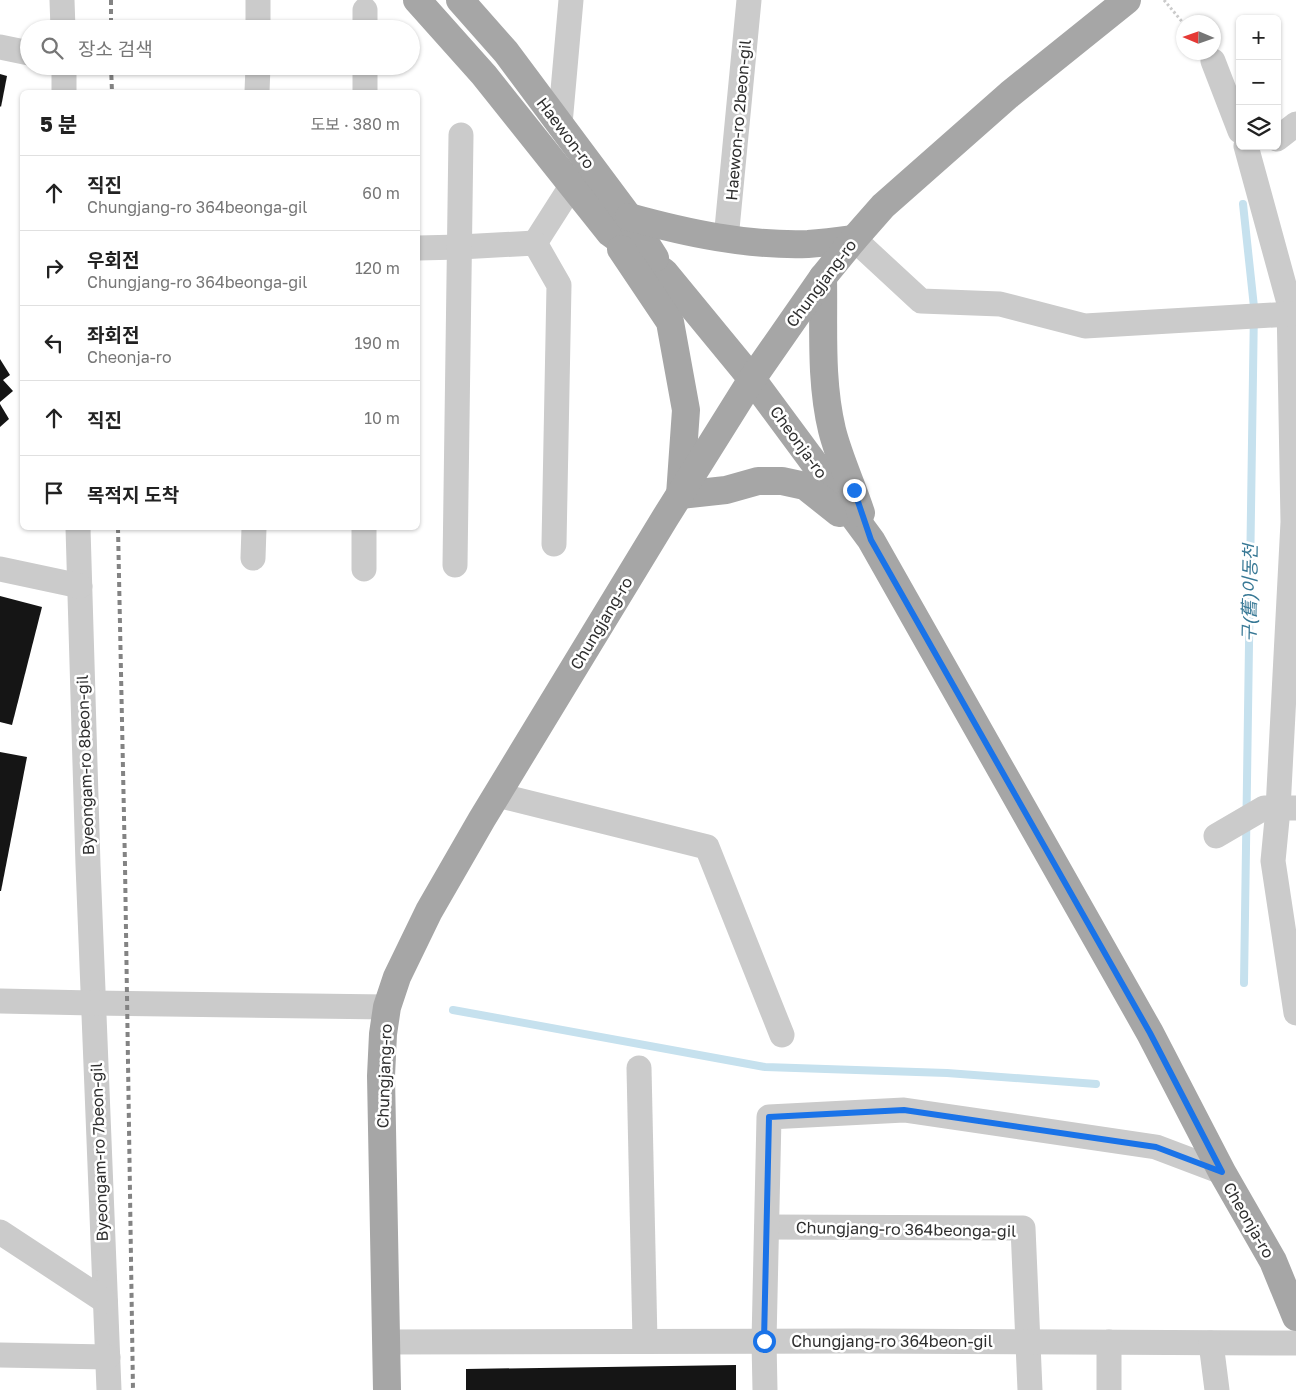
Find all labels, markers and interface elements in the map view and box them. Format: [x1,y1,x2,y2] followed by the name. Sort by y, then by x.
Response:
[1176,15,1221,60] north arrow
[1236,15,1281,150] map controls
[1236,15,1281,60] button: +
[20,20,420,75] search box
[38,34,66,62] icon: search
[78,37,153,60] text: 장소 검색
[721,39,755,201] street label: Haewon-ro 2beon-gil
[1236,60,1281,105] button: −
[533,93,599,173] street label: Haewon-ro
[1236,105,1281,150] button: layers
[40,111,77,137] text: 5 분
[311,114,400,134] text: 도보 · 380 m
[87,173,122,196] text: 직진
[40,179,68,207] icon: ahead
[362,183,400,203] text: 60 m
[87,197,307,217] text: Chungjang-ro 364beonga-gil
[781,235,861,331] street label: Chungjang-ro
[87,248,139,271] text: 우회전
[40,254,68,282] icon: right
[355,258,400,278] text: 120 m
[87,272,307,292] text: Chungjang-ro 364beonga-gil
[87,323,139,346] text: 좌회전
[40,329,68,357] icon: left
[354,333,400,353] text: 190 m
[87,347,172,367] text: Cheonja-ro
[766,402,832,482] street label: Cheonja-ro
[40,404,68,432] icon: ahead
[87,408,122,431] text: 직진
[364,408,400,428] text: 10 m
[40,479,68,507] icon: arrive
[843,479,866,502] route end
[87,483,179,506] text: 목적지 도착
[1237,541,1261,642] water label: 구(舊)이동천
[565,573,637,673] street label: Chungjang-ro
[72,675,98,855] street label: Byeongam-ro 8beon-gil
[372,1023,396,1129] street label: Chungjang-ro
[86,1062,112,1242] street label: Byeongam-ro 7beon-gil
[1219,1178,1279,1262] street label: Cheonja-ro
[796,1217,1016,1241] street label: Chungjang-ro 364beonga-gil
[753,1330,776,1353] route start
[791,1331,993,1351] street label: Chungjang-ro 364beon-gil

